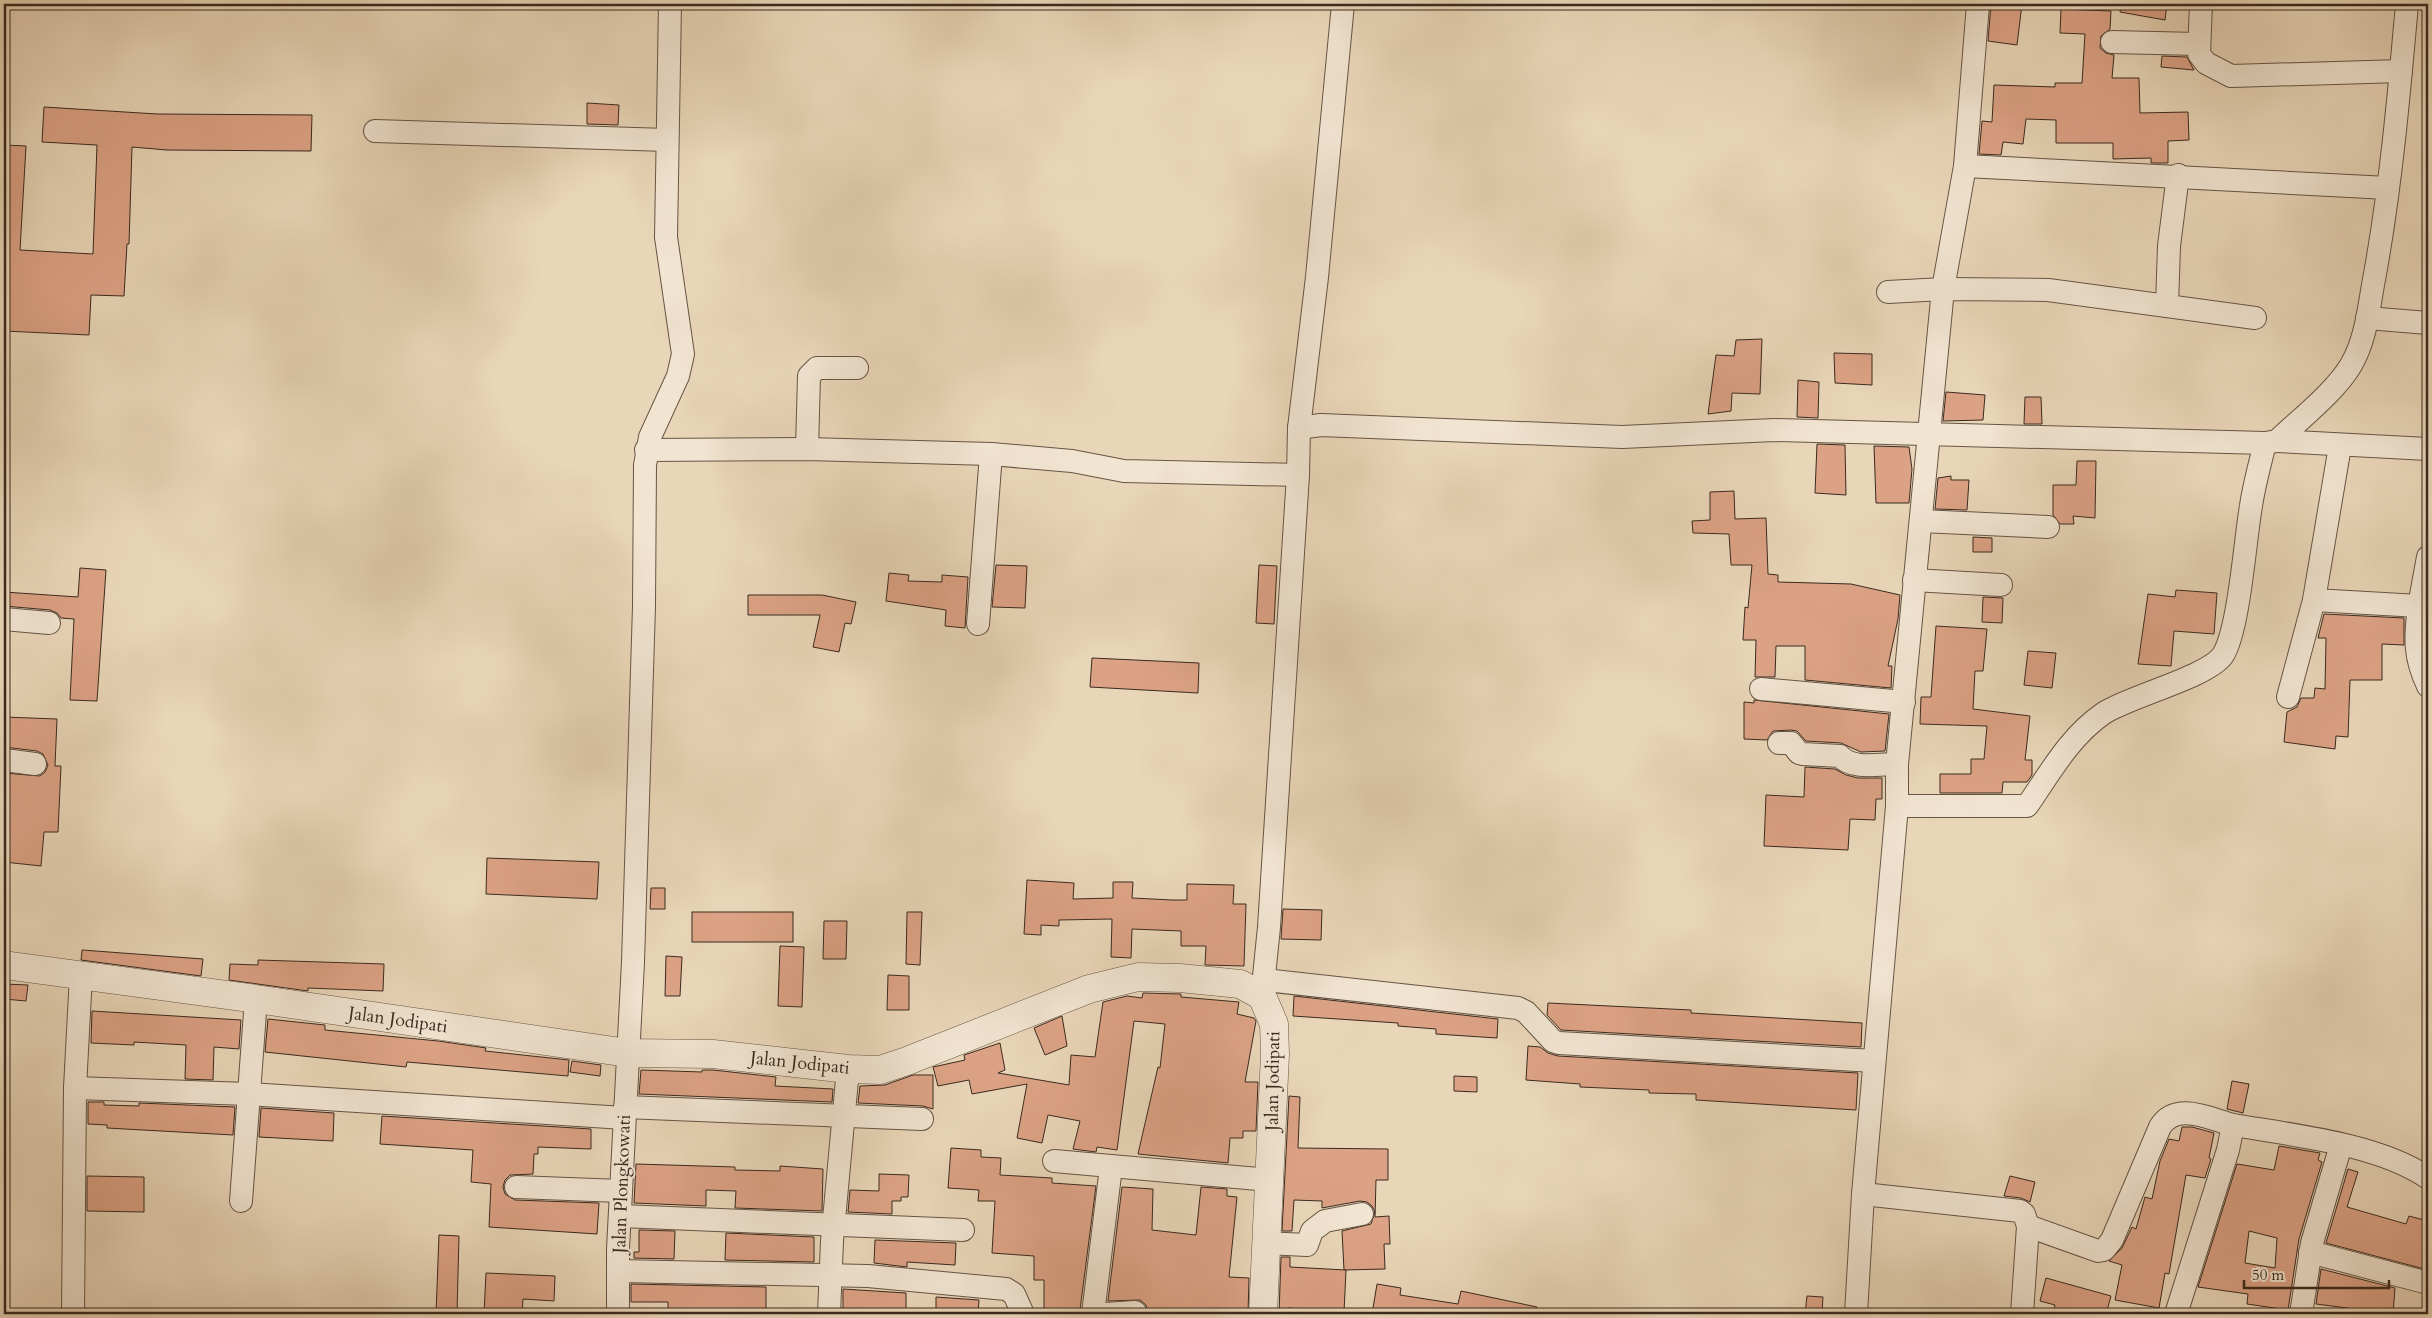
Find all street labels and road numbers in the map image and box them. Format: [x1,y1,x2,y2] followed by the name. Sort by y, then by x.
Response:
[344,1000,449,1039] street label: Jalan Jodipati
[1260,1031,1286,1134] street label: Jalan Jodipati
[746,1045,851,1081] street label: Jalan Jodipati
[607,1114,637,1257] street label: Jalan Plongkowati

